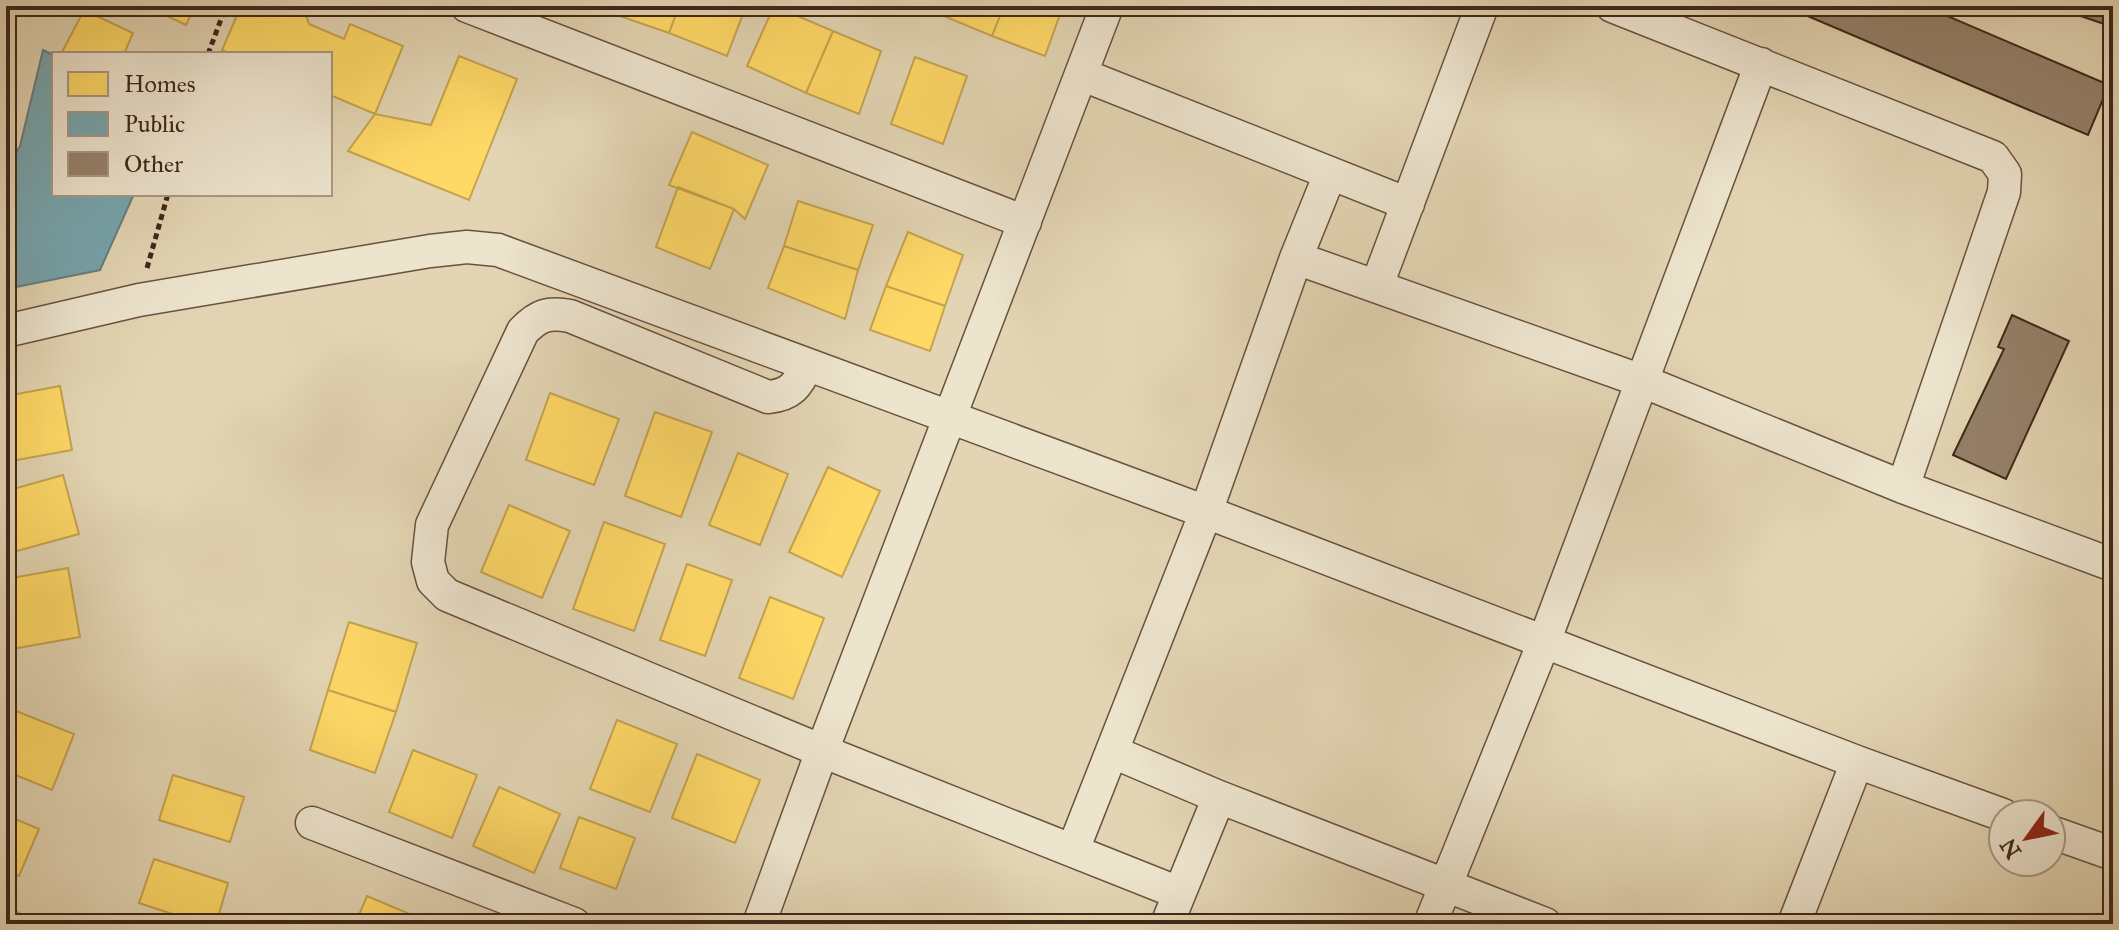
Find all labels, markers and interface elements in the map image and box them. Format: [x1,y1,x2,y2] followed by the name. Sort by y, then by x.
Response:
[52,52,332,196] legend
[124,69,196,99] text: Homes
[124,109,185,139] text: Public
[124,149,183,179] text: Other
[1987,798,2067,878] north arrow
[1994,833,2027,864] text: N

